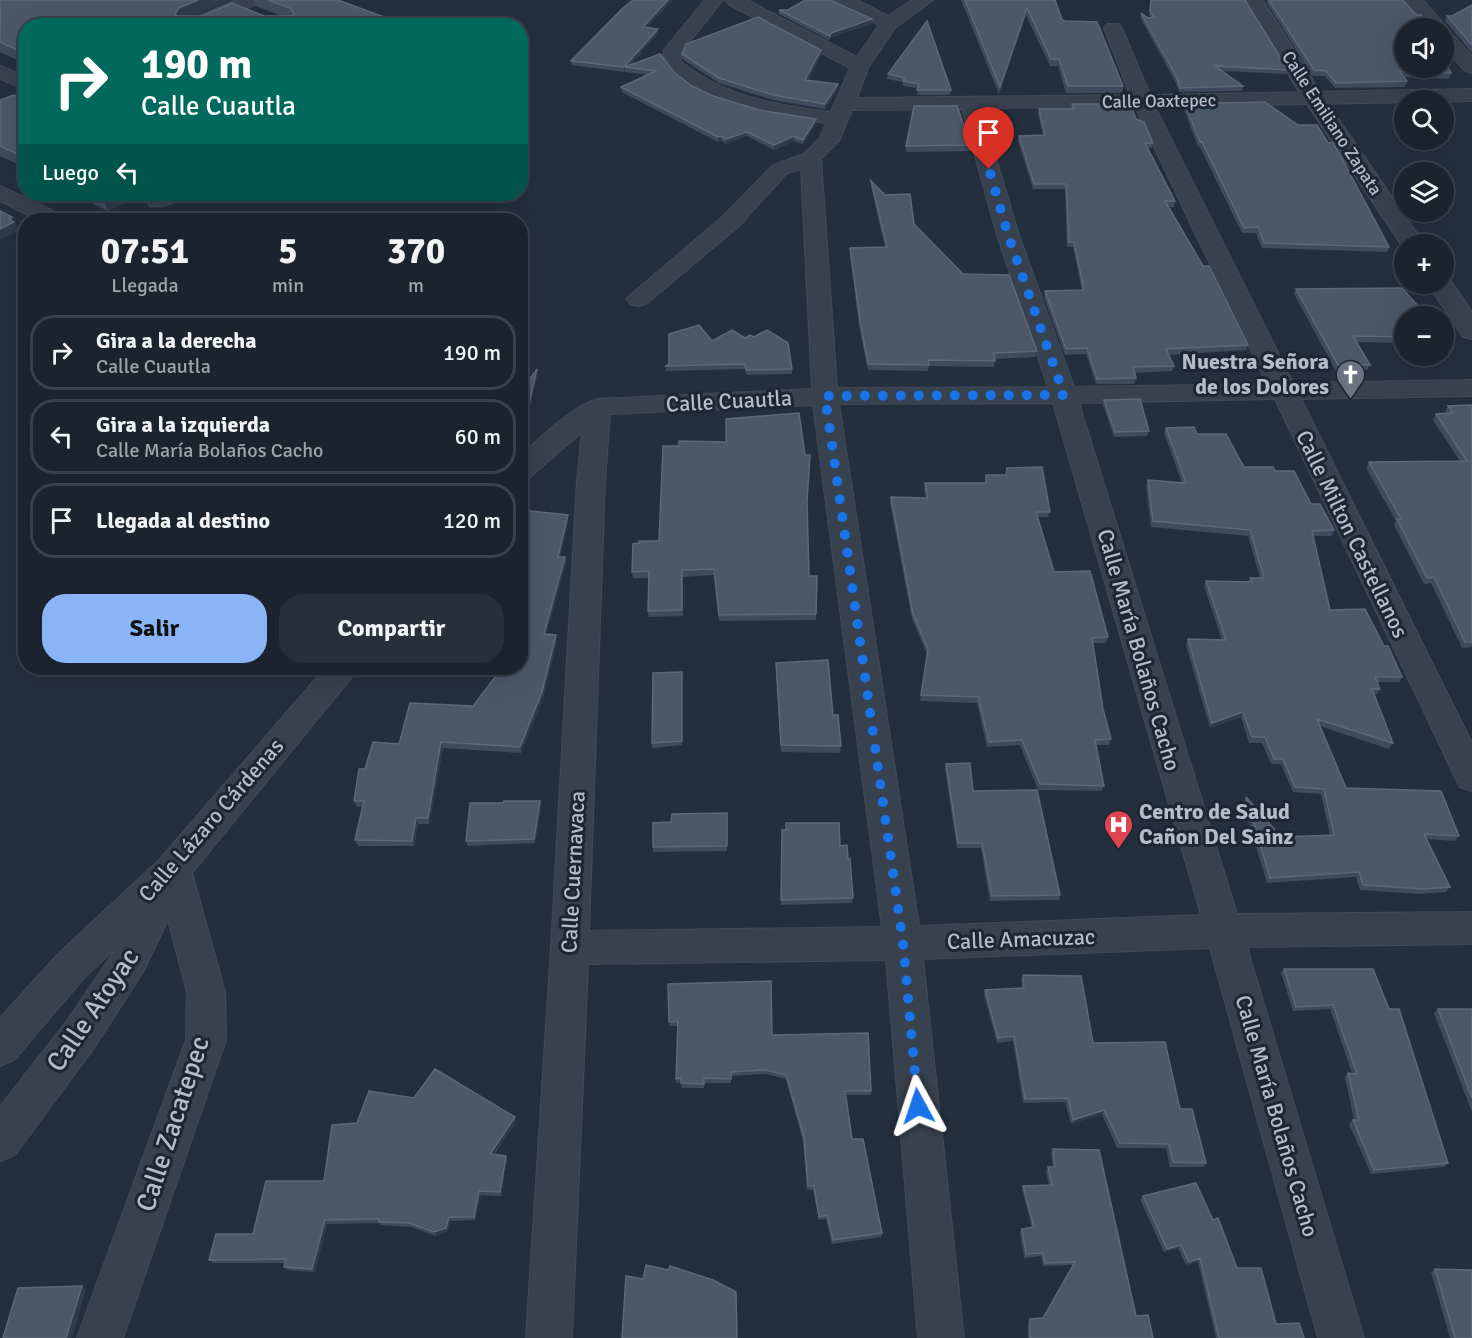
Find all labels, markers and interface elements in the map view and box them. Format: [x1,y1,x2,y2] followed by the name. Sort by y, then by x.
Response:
[1394,18,1454,366] map controls
[1394,18,1454,78] button: sound
[141,39,252,90] text: 190 m
[42,42,120,120] icon: right
[1277,47,1387,199] street label: Calle Emiliano Zapata
[1102,89,1216,113] street label: Calle Oaxtepec
[141,90,296,123] text: Calle Cuautla
[1394,90,1454,150] button: search
[963,107,1014,169] pin
[972,116,1005,149] icon: arrive
[111,156,144,189] icon: left
[42,159,99,186] text: Luego
[1394,162,1454,222] button: layers
[101,229,189,274] text: 07:51
[278,229,298,274] text: 5
[387,229,445,274] text: 370
[1394,234,1454,294] button: +
[111,273,179,298] text: Llegada
[272,273,304,298] text: min
[408,273,424,298] text: m
[1394,306,1454,366] button: −
[96,327,257,354] text: Gira a la derecha
[45,336,78,369] icon: right
[443,339,501,366] text: 190 m
[1182,348,1329,400] place label: Nuestra Señora de los Dolores
[96,354,211,379] text: Calle Cuautla
[1334,358,1366,400] church icon: Nuestra Señora de los Dolores
[665,384,793,418] street label: Calle Cuautla
[96,411,270,438] text: Gira a la izquierda
[45,420,78,453] icon: left
[455,423,501,450] text: 60 m
[1290,426,1414,642] street label: Calle Milton Castellanos
[96,438,324,463] text: Calle María Bolaños Cacho
[45,504,78,537] icon: arrive
[96,507,270,534] text: Llegada al destino
[443,507,501,534] text: 120 m
[1092,526,1186,774] street label: Calle María Bolaños Cacho
[42,594,267,663] button: Salir
[279,594,504,663] button: Compartir
[133,733,289,907] street label: Calle Lázaro Cárdenas
[555,790,591,954] street label: Calle Cuernavaca
[1139,798,1294,850] place label: Centro de Salud Cañon Del Sainz
[1102,808,1134,850] hospital icon: Centro de Salud Cañon Del Sainz
[946,923,1096,955] street label: Calle Amacuzac
[40,942,146,1078] street label: Calle Atoyac
[1230,992,1324,1240] street label: Calle María Bolaños Cacho
[129,1032,217,1216] street label: Calle Zacatepec
[886,1074,950,1138] position arrow

